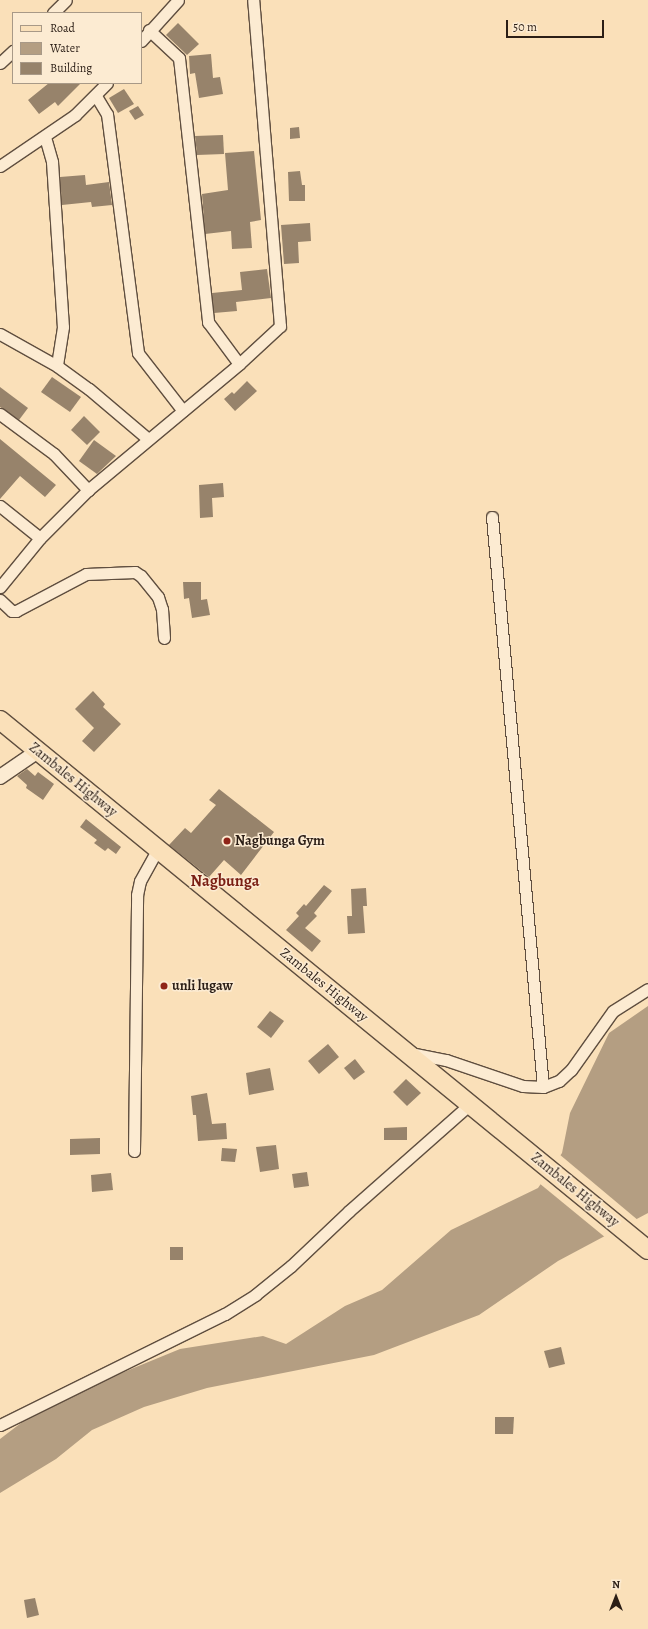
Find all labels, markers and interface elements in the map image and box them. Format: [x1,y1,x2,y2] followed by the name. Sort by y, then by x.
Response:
[12,12,142,84] legend
[508,12,606,38] scale bar
[513,19,537,35] text: 50 m
[50,20,75,36] text: Road
[50,40,80,56] text: Water
[50,60,92,76] text: Building
[26,739,120,821] street label: Zambales Highway
[235,833,325,849] place label: Nagbunga Gym
[222,836,232,846] marker: Nagbunga Gym
[191,871,259,891] district label: Nagbunga
[277,944,371,1026] street label: Zambales Highway
[172,978,233,994] place label: unli lugaw
[159,981,169,991] marker: unli lugaw
[528,1149,622,1231] street label: Zambales Highway
[596,1577,636,1617] north arrow
[612,1577,620,1592] text: N

